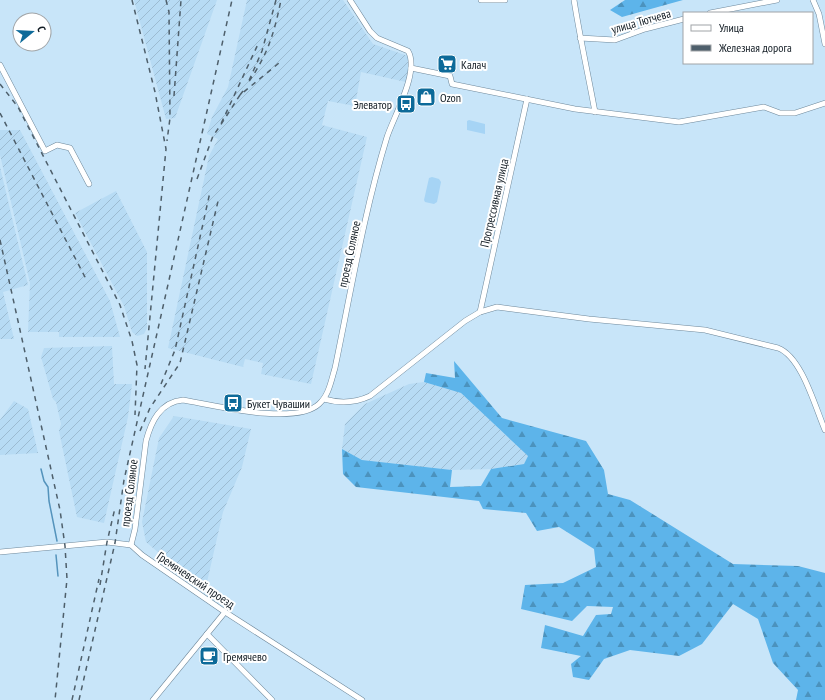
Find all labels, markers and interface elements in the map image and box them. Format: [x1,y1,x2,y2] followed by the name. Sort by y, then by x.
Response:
[610,5,673,37] street label: улица Тютчева
[12,12,52,52] north arrow
[683,12,813,64] legend
[719,20,744,35] text: Улица
[34,24,49,33] text: С
[718,40,792,55] text: Железная дорога
[436,53,458,75] supermarket icon: Калач
[461,57,486,72] place label: Калач
[415,86,437,108] shop icon: Ozon
[440,90,461,105] place label: Ozon
[395,93,417,115] bus stop icon: Элеватор
[353,97,392,112] place label: Элеватор
[477,157,512,249] street label: Прогрессивная улица
[335,219,363,289] street label: проезд Соляное
[222,392,244,414] bus stop icon: Букет Чувашии
[247,396,310,411] place label: Букет Чувашии
[117,458,141,528] street label: проезд Соляное
[154,548,238,612] street label: Гремячевский проезд
[198,645,220,667] cafe icon: Гремячево
[223,649,267,664] place label: Гремячево

